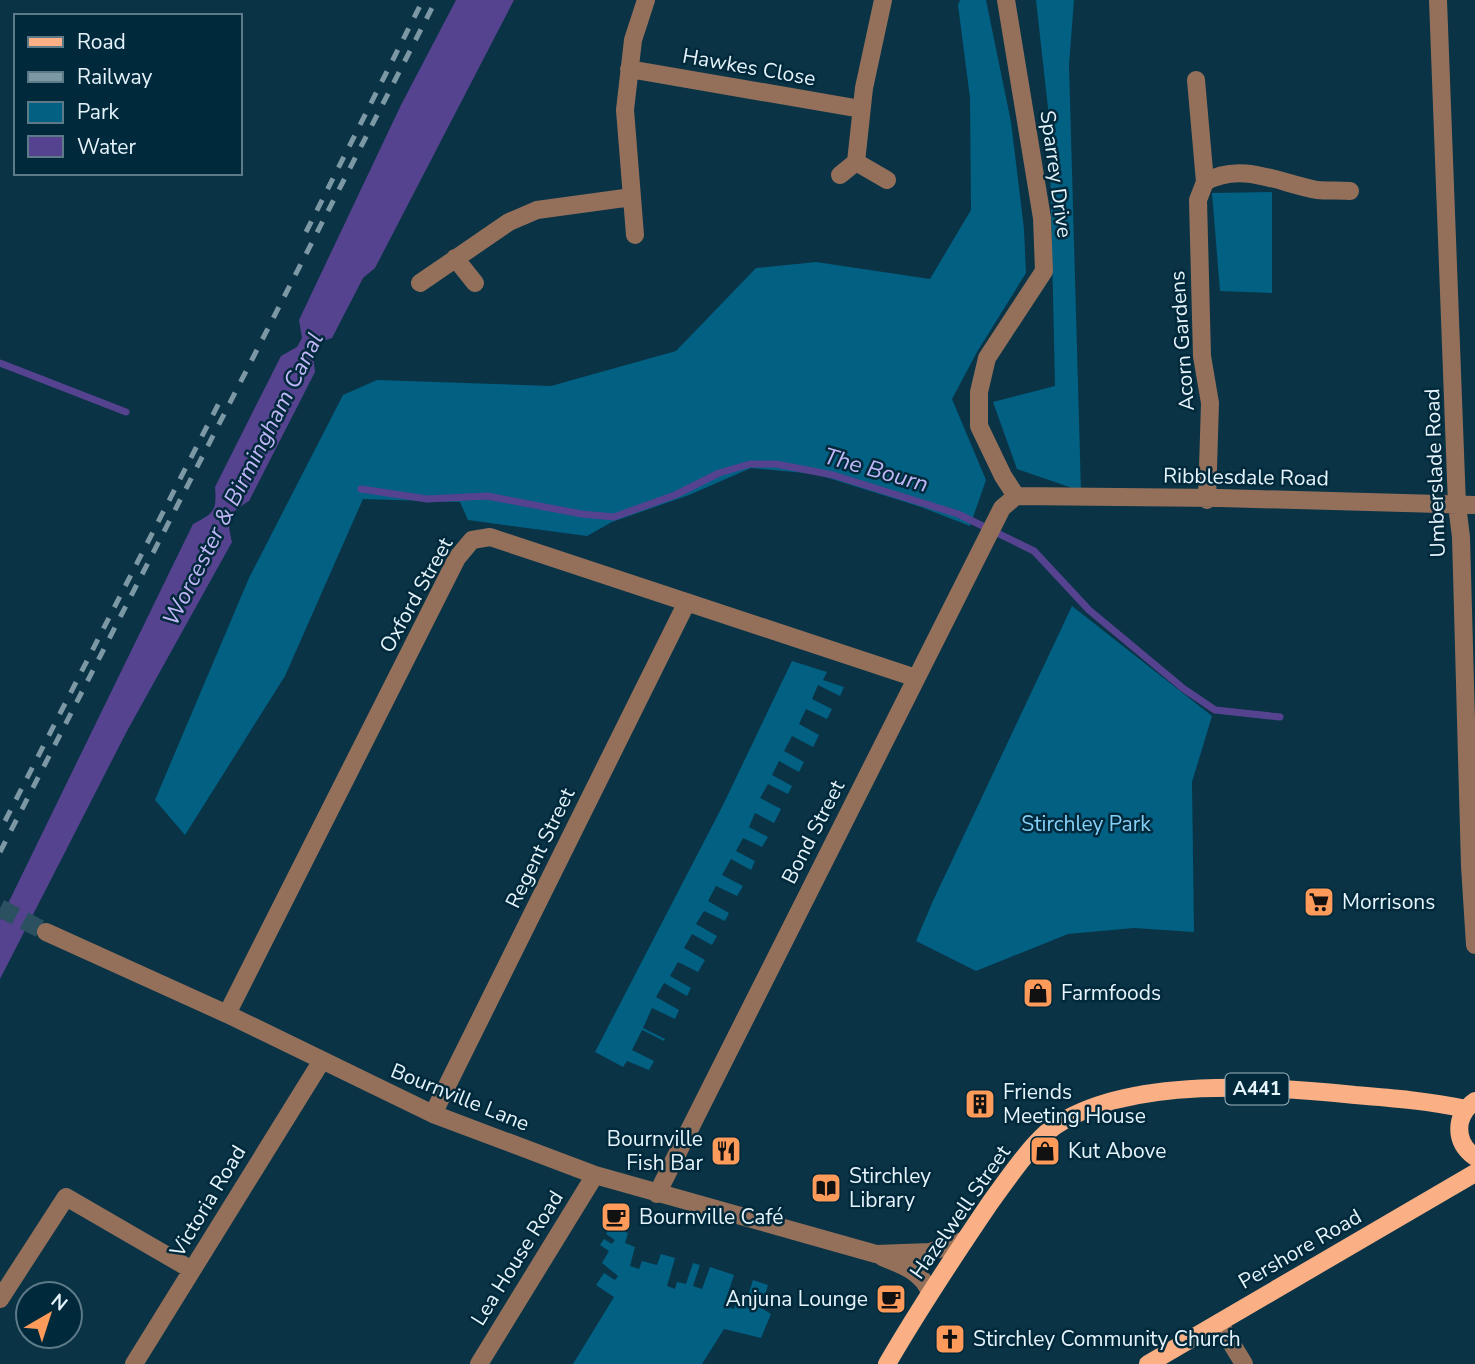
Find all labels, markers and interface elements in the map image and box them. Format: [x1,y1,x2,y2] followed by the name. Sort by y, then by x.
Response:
[14,14,242,175] legend
[77,28,126,56] text: Road
[680,42,818,92] street label: Hawkes Close
[77,63,152,91] text: Railway
[77,98,119,126] text: Park
[1033,109,1079,239] street label: Sparrey Drive
[77,133,136,161] text: Water
[1163,270,1201,412] street label: Acorn Gardens
[155,327,331,631] water label: Worcester & Birmingham Canal
[1418,388,1452,558] street label: Umberslade Road
[820,440,932,500] water label: The Bourn
[1163,462,1329,492] street label: Ribblesdale Road
[373,532,460,658] street label: Oxford Street
[775,775,851,889] street label: Bond Street
[499,783,581,913] street label: Regent Street
[1021,810,1151,838] park label: Stirchley Park
[1302,885,1336,919] supermarket icon: Morrisons
[1342,888,1435,916] place label: Morrisons
[1021,976,1055,1010] shop icon: Farmfoods
[1061,979,1161,1007] place label: Farmfoods
[387,1056,533,1138] street label: Bournville Lane
[1226,1074,1288,1105] road number: A441
[1003,1078,1146,1130] place label: Friends Meeting House
[963,1087,997,1121] building icon: Friends Meeting House
[607,1125,703,1177] place label: Bournville Fish Bar
[709,1134,743,1168] restaurant icon: Bournville Fish Bar
[1028,1134,1062,1168] shop icon: Kut Above
[1068,1137,1166,1165] place label: Kut Above
[903,1139,1017,1285] street label: Hazelwell Street
[163,1140,252,1263] street label: Victoria Road
[849,1162,931,1214] place label: Stirchley Library
[809,1171,843,1205] library icon: Stirchley Library
[464,1185,570,1331] street label: Lea House Road
[599,1200,633,1234] cafe icon: Bournville Café
[1233,1202,1367,1296] street label: Pershore Road
[639,1203,783,1231] place label: Bournville Café
[14,1280,84,1350] north arrow
[874,1282,908,1316] cafe icon: Anjuna Lounge
[725,1285,868,1313] place label: Anjuna Lounge
[45,1288,73,1317] text: N
[933,1322,967,1356] church icon: Stirchley Community Church
[973,1325,1241,1353] place label: Stirchley Community Church

